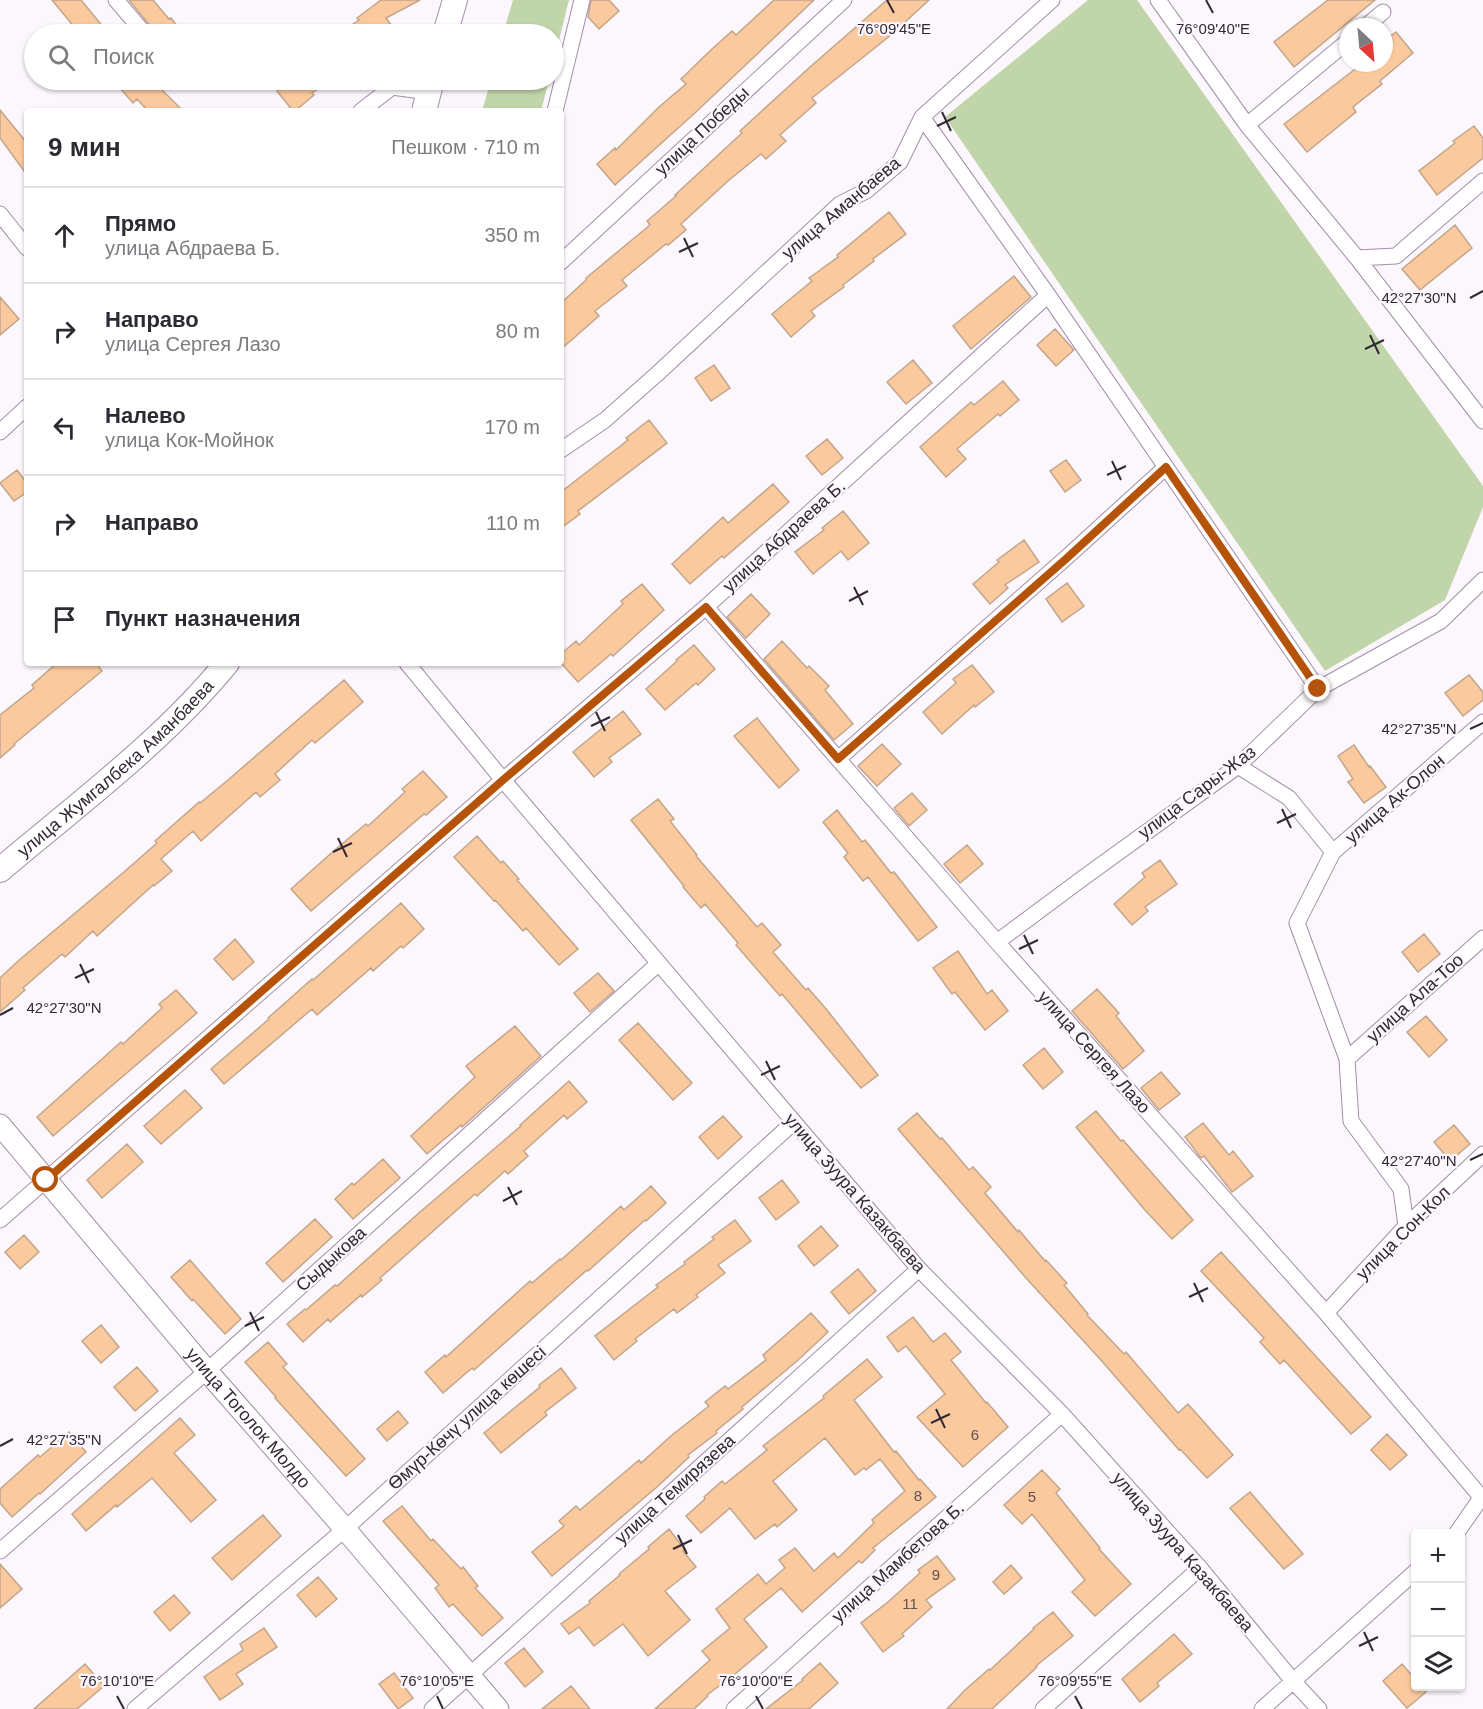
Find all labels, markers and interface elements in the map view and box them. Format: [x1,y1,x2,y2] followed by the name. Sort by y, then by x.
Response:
[1339,18,1393,72] north arrow
[857,20,931,37] text: 76°09'45"E
[1176,20,1250,37] text: 76°09'40"E
[24,24,564,90] search box
[45,41,78,74] icon: search
[93,44,154,69] text: Поиск
[651,83,753,179] street label: улица Победы
[48,132,121,162] text: 9 мин
[391,136,540,158] text: Пешком · 710 m
[778,152,905,263] street label: улица Аманбаева
[105,211,176,236] text: Прямо
[48,219,81,252] icon: ahead
[484,224,540,246] text: 350 m
[105,237,280,259] text: улица Абдраева Б.
[1381,289,1457,306] text: 42°27'30"N
[105,307,199,332] text: Направо
[48,315,81,348] icon: right
[496,320,540,342] text: 80 m
[105,333,281,355] text: улица Сергея Лазо
[105,403,186,428] text: Налево
[48,411,81,444] icon: left
[484,416,540,438] text: 170 m
[105,429,274,451] text: улица Кок-Мойнок
[719,476,849,596] street label: улица Абдраева Б.
[48,507,81,540] icon: right
[105,510,199,535] text: Направо
[486,512,540,534] text: 110 m
[48,603,81,636] icon: arrive
[105,606,301,631] text: Пункт назначения
[14,675,218,861] street label: улица Жумгалбека Аманбаева
[1304,675,1330,701] route end
[1381,720,1457,737] text: 42°27'35"N
[1134,741,1260,843] street label: улица Сары-Жаз
[1341,751,1449,847] street label: улица Ак-Олон
[1363,950,1467,1046] street label: улица Ала-Тоо
[1034,987,1154,1117] street label: улица Сергея Лазо
[26,999,102,1016] text: 42°27'30"N
[780,1109,930,1277] street label: улица Зуура Казакбаева
[1381,1152,1457,1169] text: 42°27'40"N
[32,1166,58,1192] route start
[1352,1182,1454,1284] street label: улица Сон-Кол
[292,1222,371,1295] street label: Сыдыкова
[384,1342,550,1494] street label: Өмүр-Көчү улица көшесі
[182,1344,315,1492] street label: улица Тоголок Молдо
[971,1426,979,1443] house number: 6
[611,1429,740,1548] street label: улица Темирязева
[26,1431,102,1448] text: 42°27'35"N
[1108,1468,1258,1636] street label: улица Зуура Казакбаева
[914,1487,922,1504] house number: 8
[1028,1488,1036,1505] house number: 5
[828,1497,968,1627] street label: улица Мамбетова Б.
[1411,1529,1465,1691] map controls
[1411,1529,1465,1583] button: +
[932,1566,940,1583] house number: 9
[1411,1583,1465,1637] button: −
[902,1595,918,1612] house number: 11
[1411,1637,1465,1691] button: layers
[80,1672,154,1689] text: 76°10'10"E
[400,1672,474,1689] text: 76°10'05"E
[719,1672,793,1689] text: 76°10'00"E
[1038,1672,1112,1689] text: 76°09'55"E

